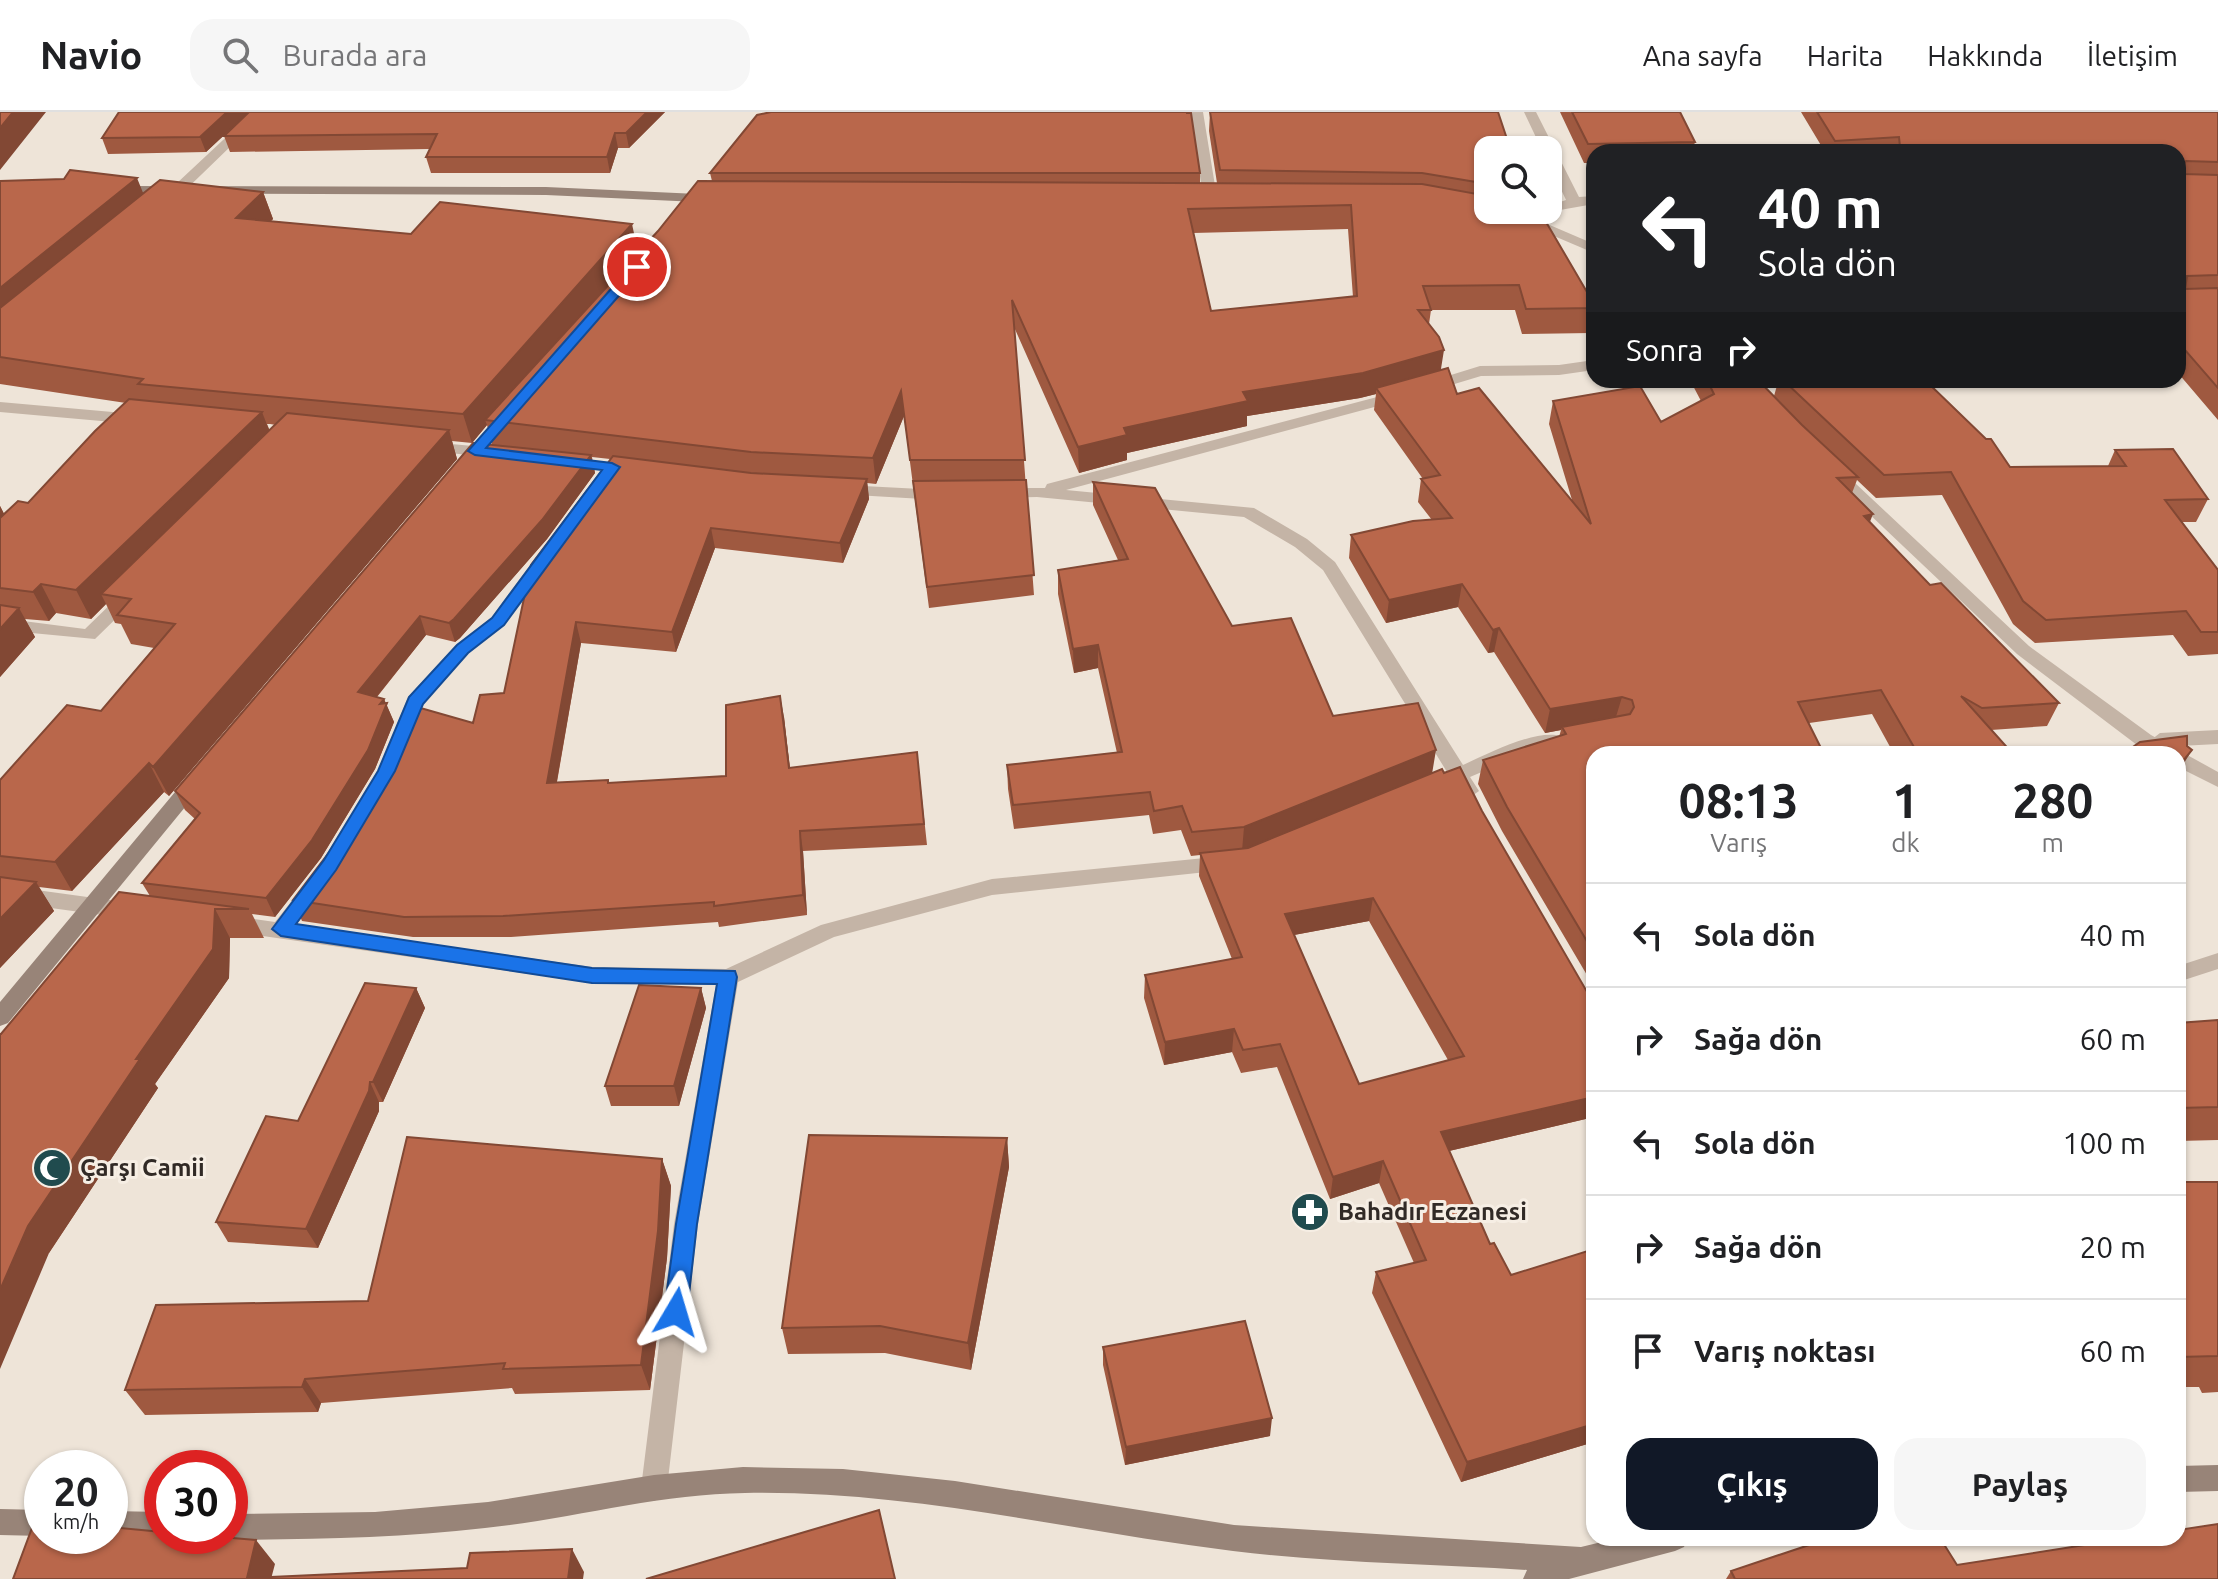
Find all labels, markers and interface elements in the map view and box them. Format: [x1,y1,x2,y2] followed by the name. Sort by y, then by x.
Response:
[190,19,750,91] search box
[218,33,262,77] icon: search
[40,34,142,76] text: Navio
[282,38,427,72] text: Burada ara
[1643,40,1763,71] text: Ana sayfa
[1807,40,1883,71] text: Harita
[1927,40,2043,71] text: Hakkında
[2087,40,2178,71] text: İletişim
[1474,136,1562,224] map controls
[1474,136,1562,224] button: search
[1626,176,1730,280] icon: left
[1758,176,1883,239] text: 40 m
[603,233,671,301] pin
[1758,242,1897,283] text: Sola dön
[615,245,659,289] icon: arrive
[1719,328,1763,372] icon: right
[1626,333,1703,367] text: Sonra
[1679,773,1799,827] text: 08:13
[1892,773,1919,827] text: 1
[2012,773,2093,827] text: 280
[1710,828,1767,857] text: Varış
[1891,828,1920,857] text: dk
[2042,828,2064,857] text: m
[1626,913,1670,957] icon: left
[1694,918,1816,952] text: Sola dön
[2079,918,2146,952] text: 40 m
[1626,1017,1670,1061] icon: right
[1694,1022,1822,1056] text: Sağa dön
[2079,1022,2146,1056] text: 60 m
[1626,1121,1670,1165] icon: left
[1694,1126,1816,1160] text: Sola dön
[2062,1126,2146,1160] text: 100 m
[31,1147,73,1189] mosque icon: Çarşı Camii
[80,1154,205,1181] place label: Çarşı Camii
[1289,1191,1331,1233] pharmacy icon: Bahadır Eczanesi
[1338,1198,1527,1225] place label: Bahadır Eczanesi
[1626,1225,1670,1269] icon: right
[1694,1230,1822,1264] text: Sağa dön
[2079,1230,2146,1264] text: 20 m
[634,1270,718,1354] position arrow
[1626,1329,1670,1373] icon: arrive
[1694,1334,1876,1368] text: Varış noktası
[2079,1334,2146,1368] text: 60 m
[1626,1438,1878,1530] button: Çıkış
[1894,1438,2146,1530] button: Paylaş
[144,1450,248,1554] speed limit sign: 30
[53,1469,99,1514] text: 20
[53,1510,99,1533] text: km/h

